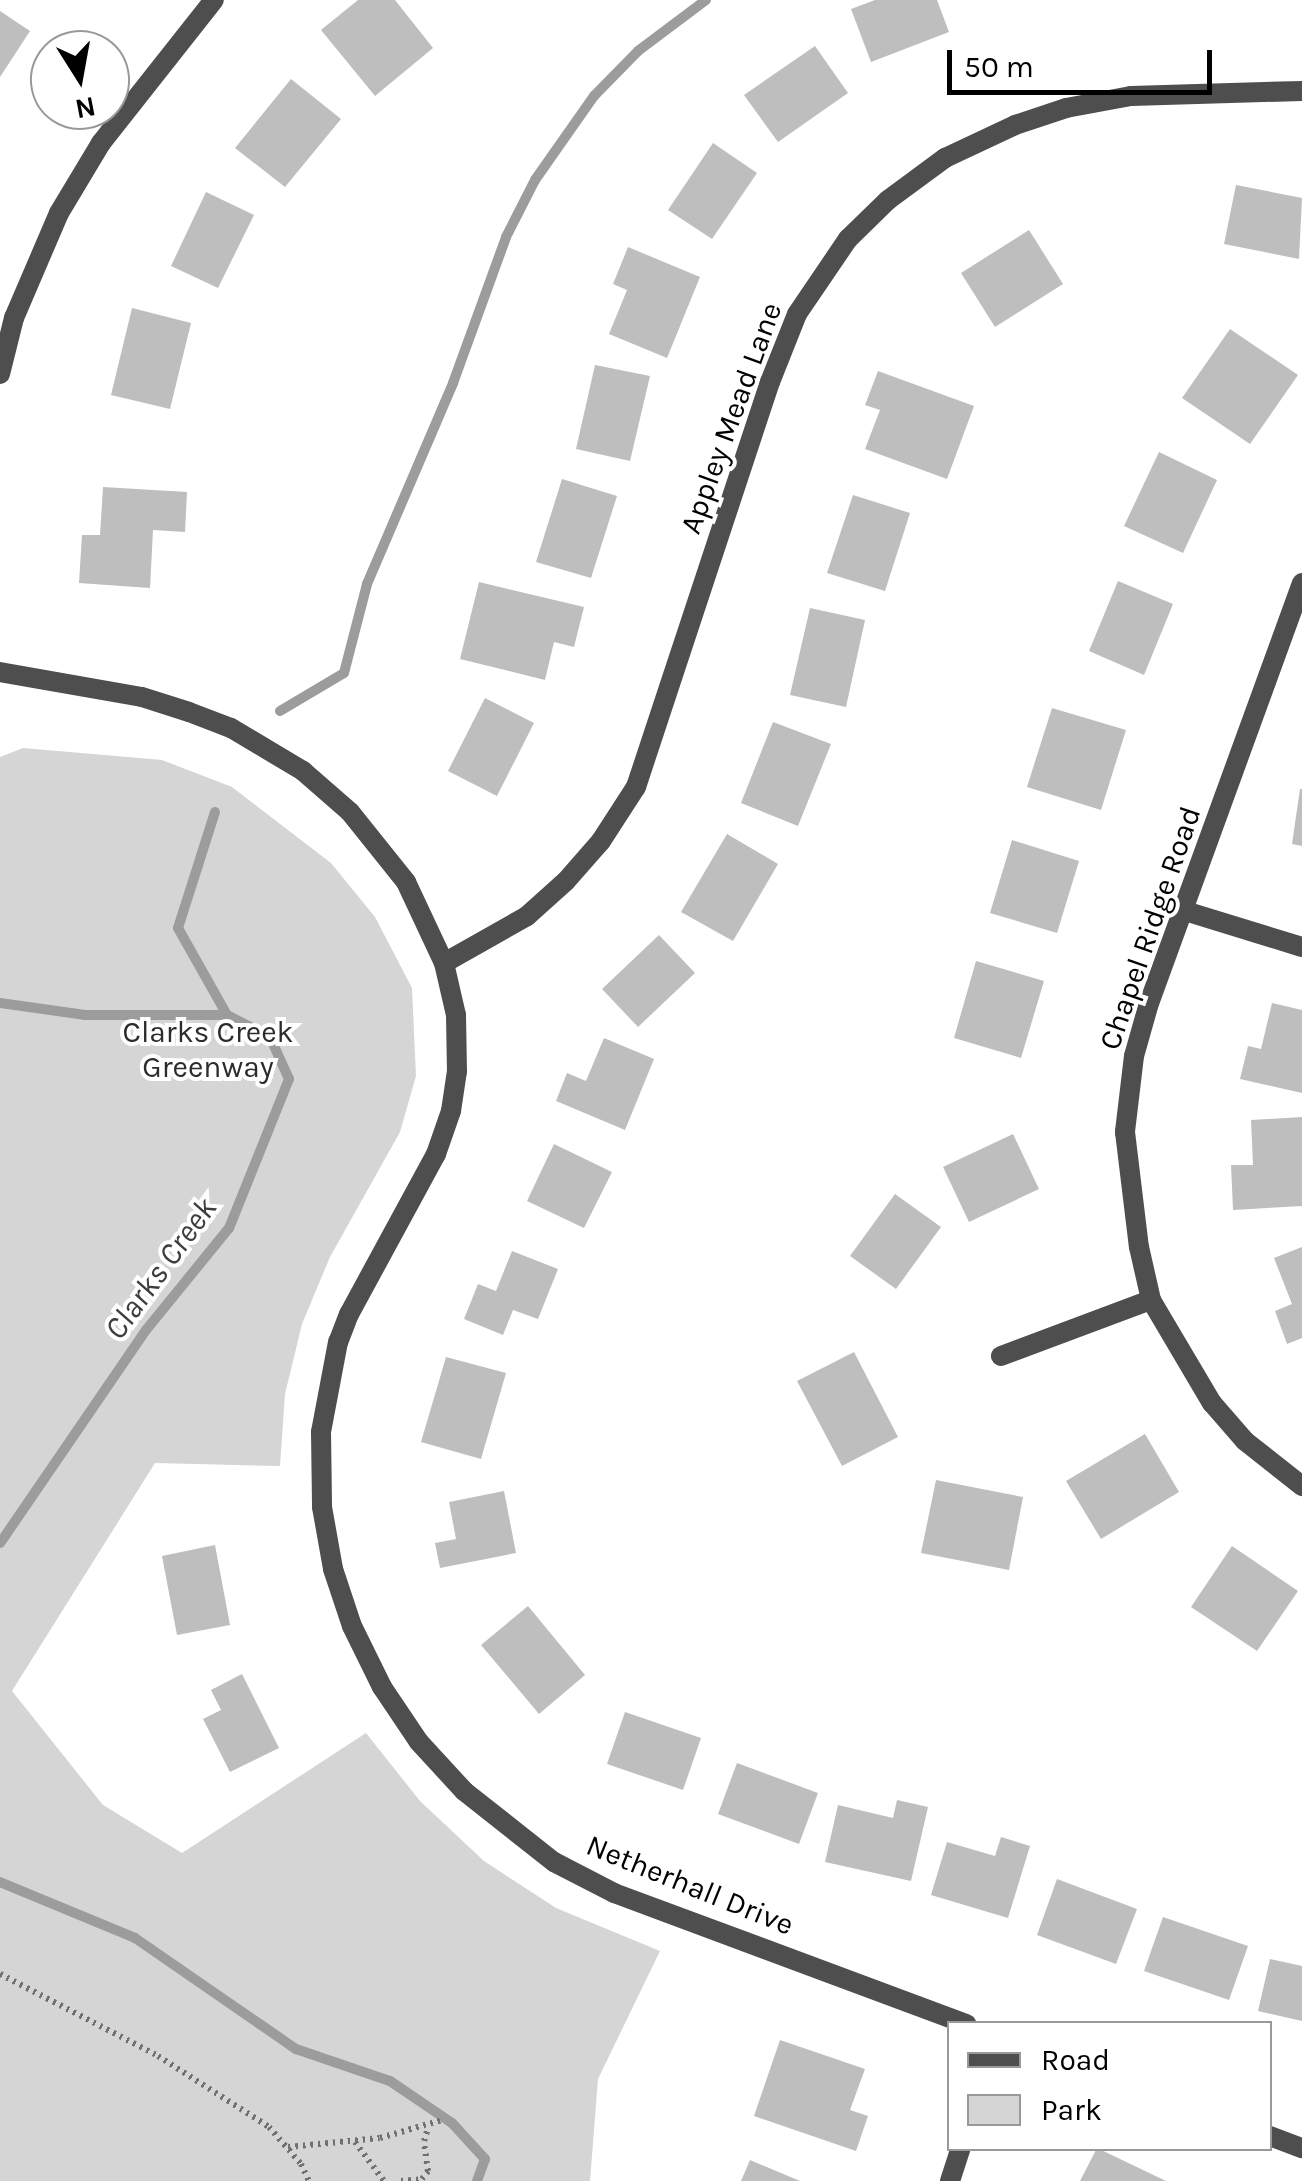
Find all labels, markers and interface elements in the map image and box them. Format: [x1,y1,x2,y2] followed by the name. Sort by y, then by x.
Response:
[30,30,130,130] north arrow
[952,30,1217,92] scale bar
[964,49,1034,85] text: 50 m
[72,90,98,126] text: N
[672,297,790,539] street label: Appley Mead Lane
[1091,802,1209,1054] street label: Chapel Ridge Road
[123,1014,293,1084] park label: Clarks Creek Greenway
[97,1191,225,1347] water label: Clarks Creek
[581,1827,799,1943] street label: Netherhall Drive
[947,2021,1272,2151] legend
[1041,2042,1110,2078] text: Road
[1041,2092,1102,2128] text: Park

